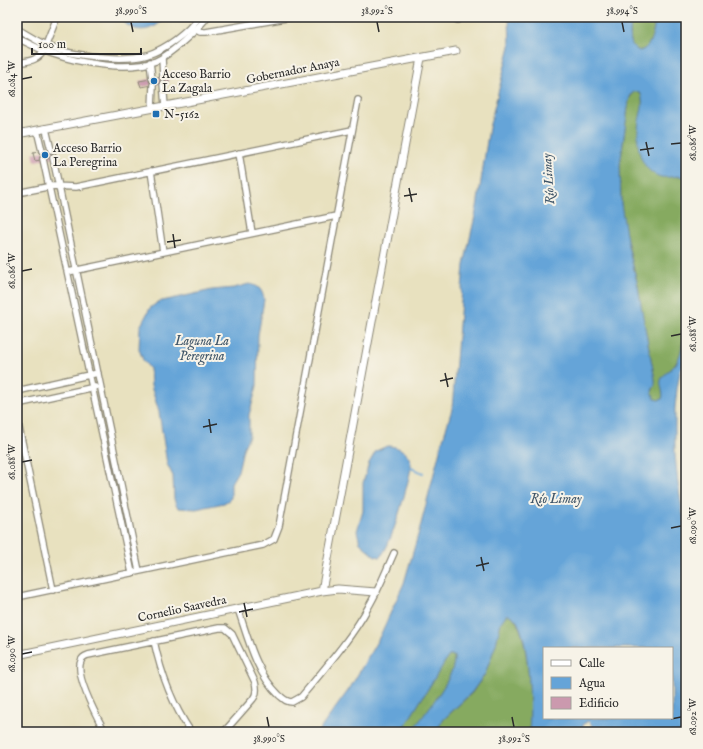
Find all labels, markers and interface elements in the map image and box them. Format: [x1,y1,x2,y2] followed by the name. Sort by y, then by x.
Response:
[115,5,147,18] text: 38.990°S
[361,5,393,18] text: 38.992°S
[606,5,638,18] text: 38.994°S
[32,30,141,56] scale bar
[38,37,66,52] text: 100 m
[245,54,342,87] street label: Gobernador Anaya
[6,60,19,97] text: 68.084°W
[161,67,231,96] place label: Acceso Barrio La Zagala
[149,76,159,86] marker: Acceso Barrio La Zagala
[164,107,200,122] place label: N-5162
[151,109,161,119] marker: N-5162
[687,125,700,161] text: 68.086°W
[52,141,122,170] place label: Acceso Barrio La Peregrina
[40,150,50,160] marker: Acceso Barrio La Peregrina
[539,153,559,205] water label: Río Limay
[6,253,19,289] text: 68.086°W
[687,316,700,352] text: 68.088°W
[174,333,229,366] water label: Laguna La Peregrina
[6,444,19,480] text: 68.088°W
[530,491,582,508] water label: Río Limay
[687,507,700,545] text: 68.090°W
[136,592,228,626] street label: Cornelio Saavedra
[6,635,19,673] text: 68.090°W
[543,647,673,719] legend
[579,656,605,671] text: Calle
[578,676,606,691] text: Agua
[579,696,619,711] text: Edificio
[687,698,700,735] text: 68.092°W
[253,733,285,746] text: 38.990°S
[498,733,530,746] text: 38.992°S

